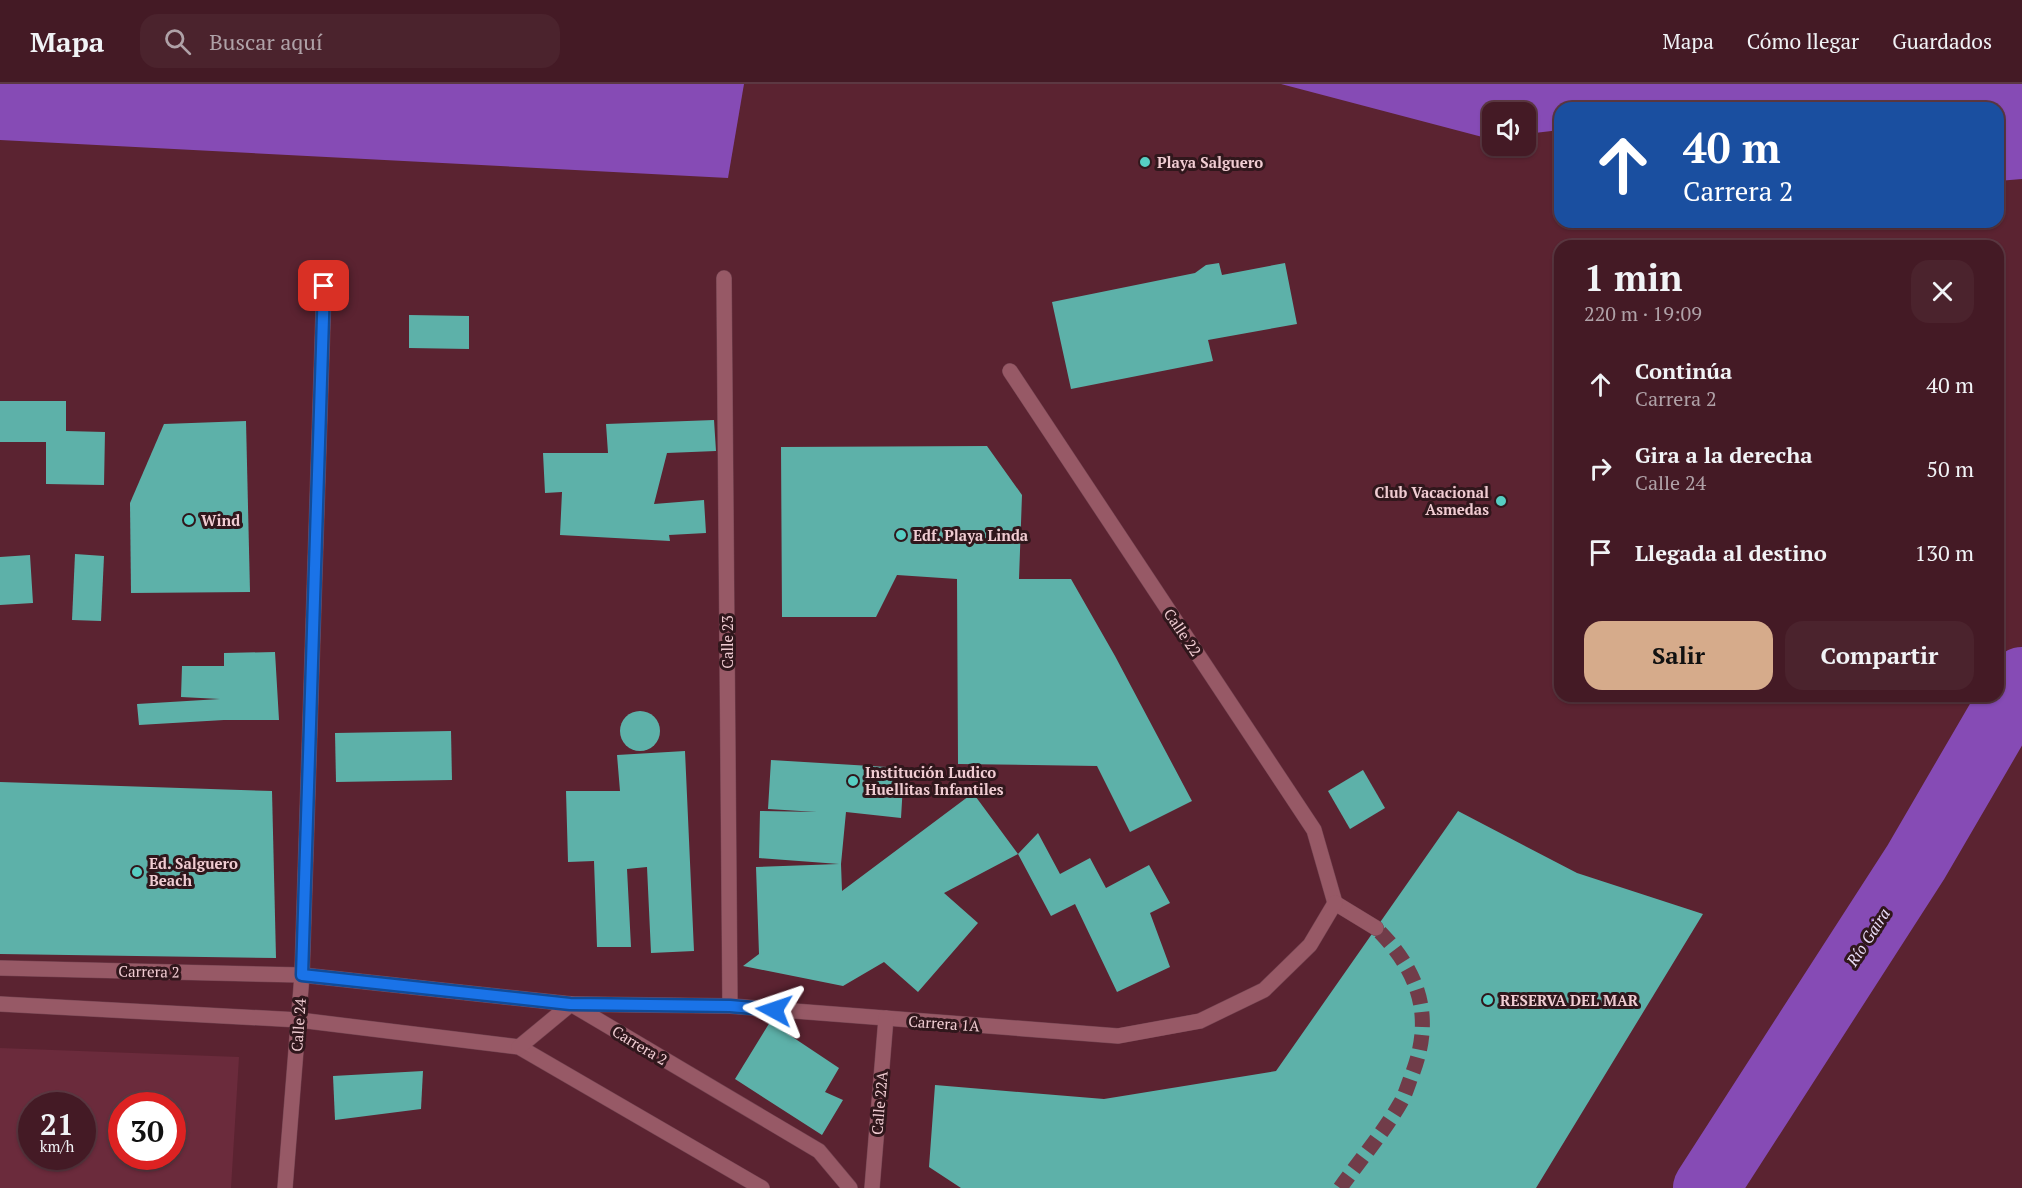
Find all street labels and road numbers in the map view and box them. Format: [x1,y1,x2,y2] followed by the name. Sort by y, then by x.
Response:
[1160,604,1206,660] street label: Calle 22
[717,615,737,669] street label: Calle 23
[118,960,180,982] street label: Carrera 2
[286,998,310,1052] street label: Calle 24
[908,1011,981,1036] street label: Carrera 1A
[609,1021,671,1069] street label: Carrera 2
[866,1070,892,1136] street label: Calle 22A

